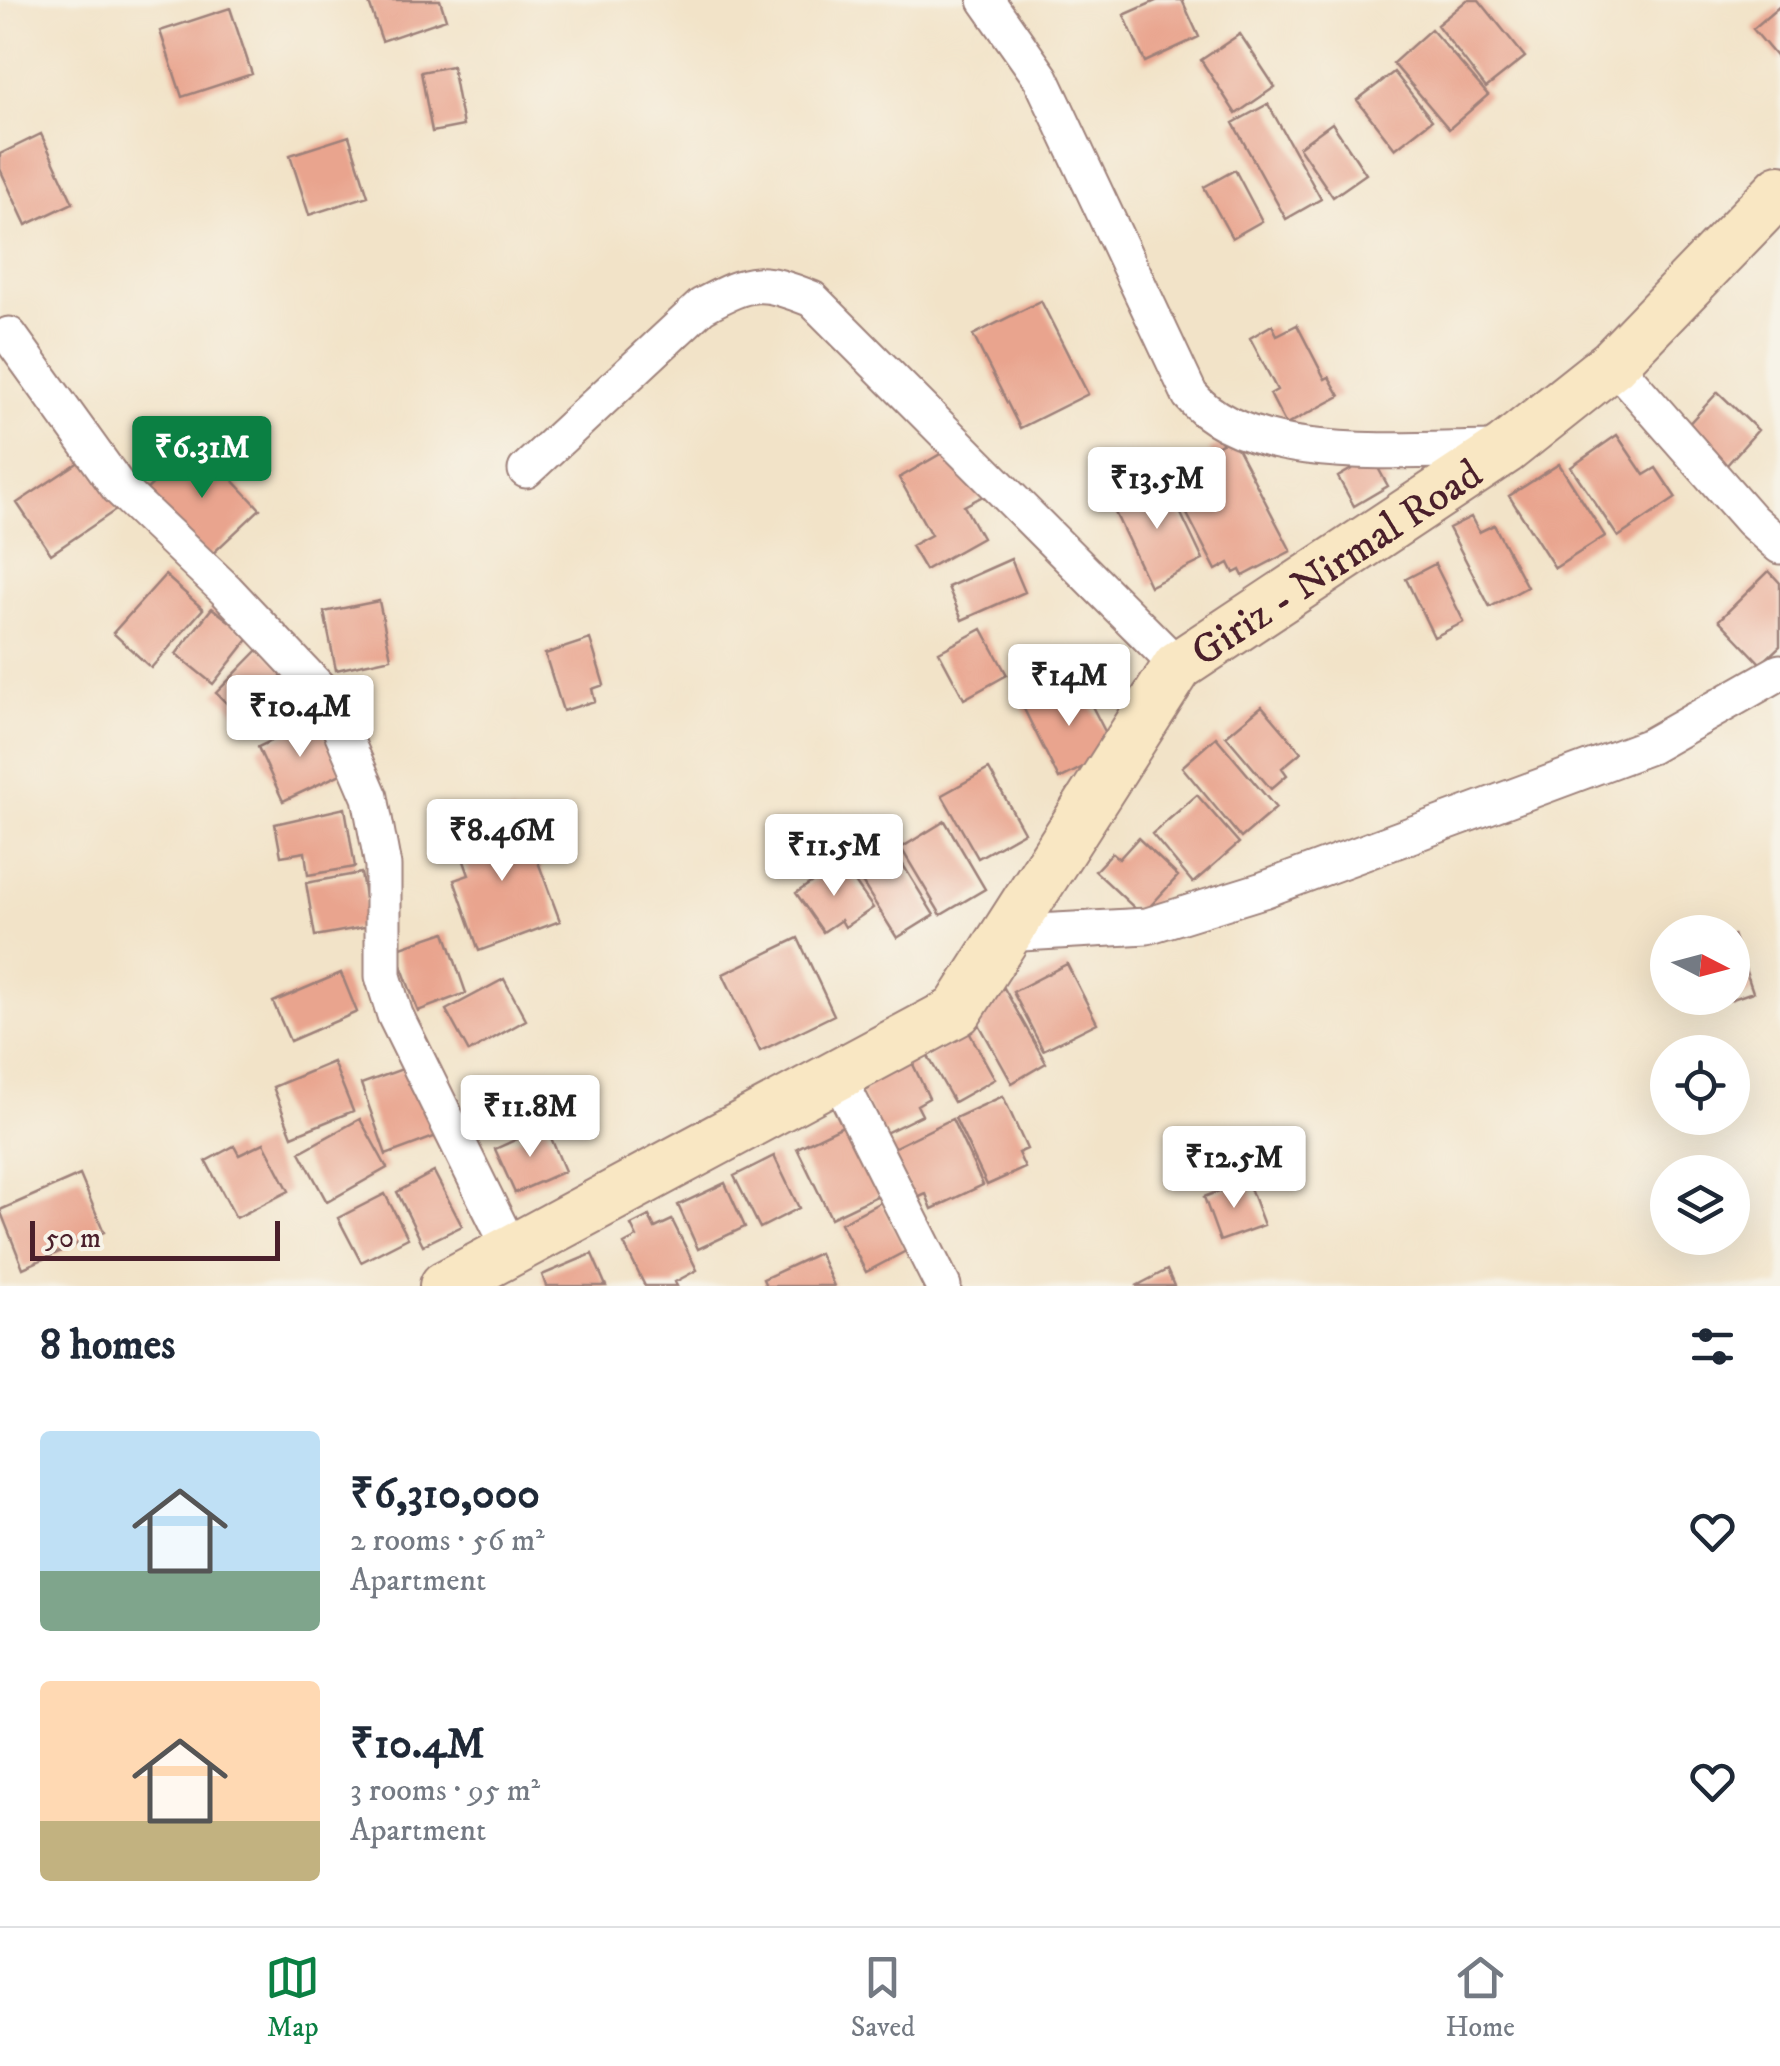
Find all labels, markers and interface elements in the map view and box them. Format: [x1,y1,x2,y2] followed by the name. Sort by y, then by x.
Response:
[121,416,283,501] pin: ₹6.31M
[154,428,250,468] text: ₹6.31M
[1076,447,1238,532] pin: ₹13.5M
[1182,449,1492,679] street label: Giriz - Nirmal Road
[1110,459,1204,499] text: ₹13.5M
[1010,644,1128,729] pin: ₹14M
[1030,656,1108,696] text: ₹14M
[219,675,381,760] pin: ₹10.4M
[249,687,351,727] text: ₹10.4M
[421,799,583,884] pin: ₹8.46M
[449,811,555,851] text: ₹8.46M
[753,814,915,899] pin: ₹11.5M
[787,826,881,866] text: ₹11.5M
[1650,915,1750,1015] north arrow
[1650,915,1750,1255] map controls
[1650,1035,1750,1135] button: locate
[449,1075,611,1160] pin: ₹11.8M
[483,1087,577,1127] text: ₹11.8M
[1153,1126,1315,1211] pin: ₹12.5M
[1185,1138,1283,1178] text: ₹12.5M
[1650,1155,1750,1255] button: layers
[30,1216,280,1260] scale bar
[45,1221,101,1256] text: 50 m
[1685,1319,1740,1374] icon: filters
[40,1320,175,1372] text: 8 homes
[350,1469,540,1521] text: ₹6,310,000
[120,1471,240,1591] icon: home
[1685,1504,1740,1559] icon: heart
[350,1521,545,1561] text: 2 rooms · 56 m²
[350,1561,486,1601] text: Apartment
[350,1719,485,1771] text: ₹10.4M
[120,1721,240,1841] icon: home
[1685,1754,1740,1809] icon: heart
[350,1771,540,1811] text: 3 rooms · 95 m²
[350,1811,486,1851] text: Apartment
[265,1950,320,2045] tab: Map
[851,1950,915,2045] tab: Saved
[1446,1950,1515,2045] tab: Home

